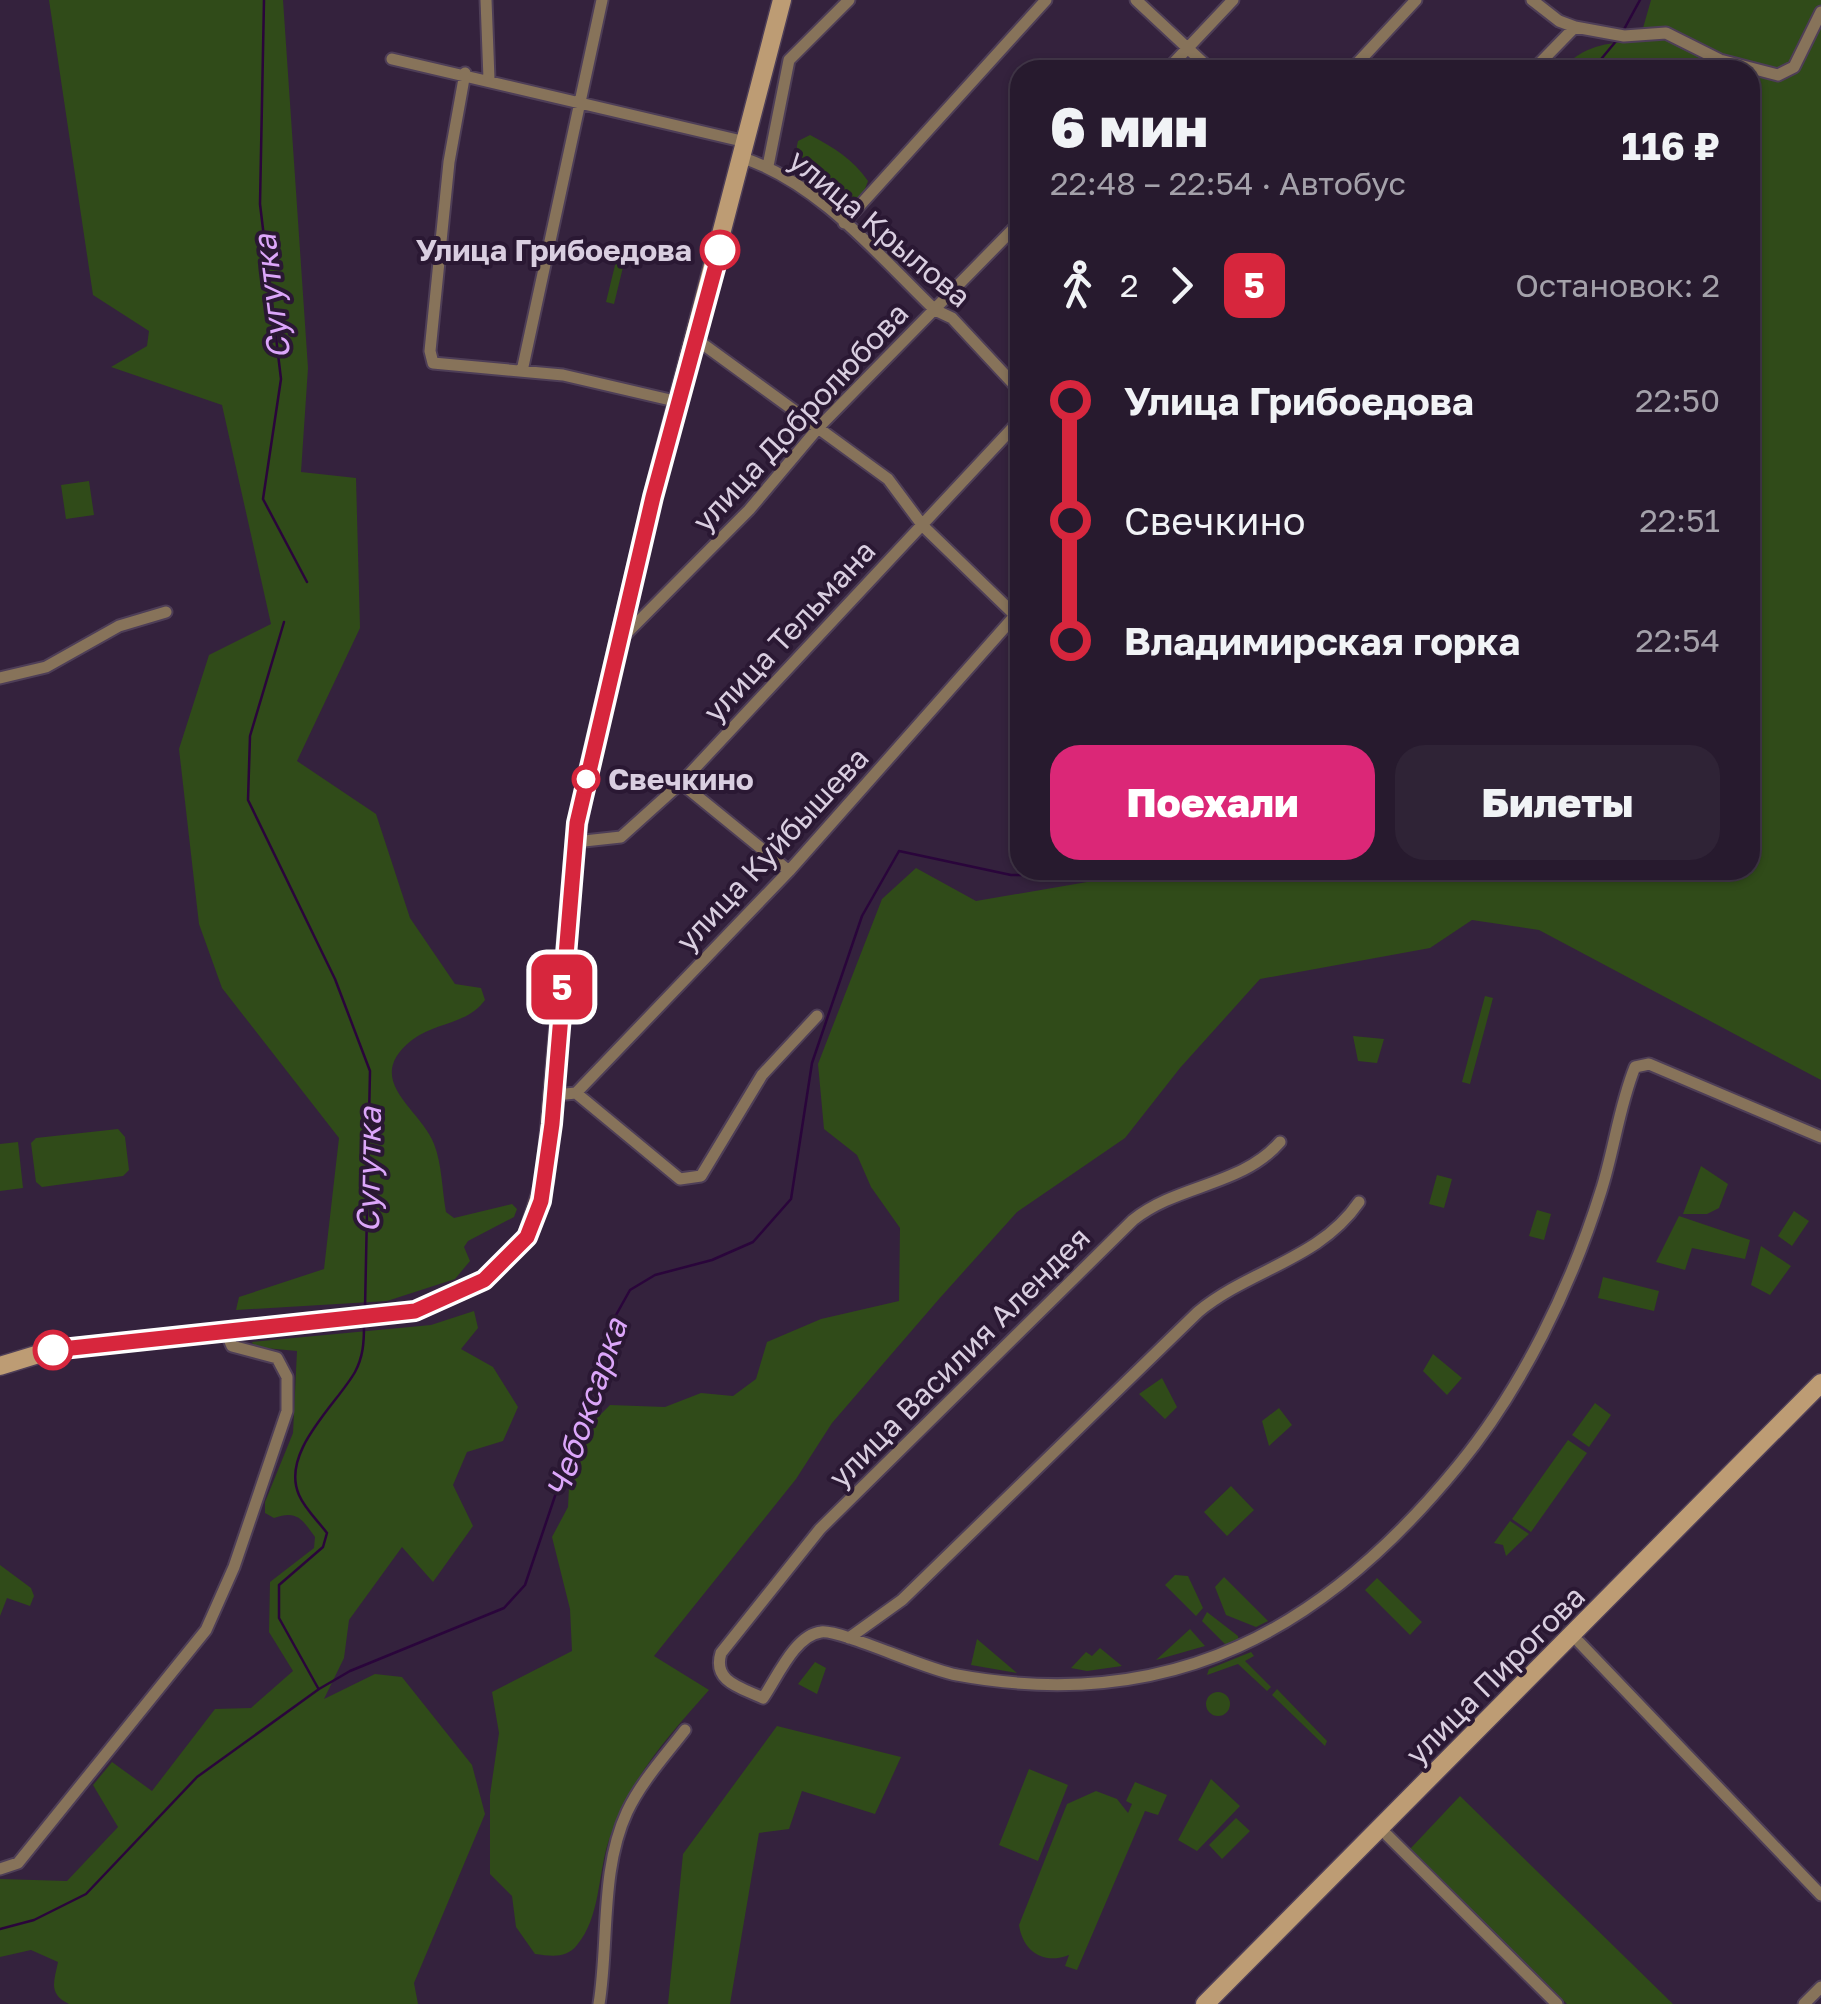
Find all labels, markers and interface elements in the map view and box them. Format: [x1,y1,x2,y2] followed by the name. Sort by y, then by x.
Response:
[1050,93,1208,159] text: 6 мин
[1622,123,1720,168] text: 116 ₽
[782,142,978,314] street label: улица Крылова
[1050,164,1406,202] text: 22:48 – 22:54 · Автобус
[244,231,298,362] water label: Сугутка
[701,231,739,269] marker: Улица Грибоедова
[416,232,692,268] place label: Улица Грибоедова
[1050,258,1105,313] icon: walk
[1154,258,1209,313] icon: forward
[1244,264,1265,306] text: 5
[1120,266,1139,304] text: 2
[1515,266,1720,304] text: Остановок: 2
[685,295,915,539] street label: улица Добролюбова
[1124,378,1474,423] text: Улица Грибоедова
[1635,381,1720,419] text: 22:50
[1124,498,1305,543] text: Свечкино
[1639,501,1720,539] text: 22:51
[696,533,882,729] street label: улица Тельмана
[1124,618,1520,663] text: Владимирская горка
[1635,621,1720,659] text: 22:54
[668,740,876,958] street label: улица Куйбышева
[1050,745,1375,860] button: Поехали
[1395,745,1720,860] button: Билеты
[608,761,754,797] place label: Свечкино
[573,766,599,792] marker: Свечкино
[530,954,594,1020] line badge: 5
[551,966,573,1008] text: 5
[348,1105,388,1233] water label: Сугутка
[821,1219,1097,1495] street label: улица Василия Алендея
[538,1311,635,1503] water label: Чебоксарка
[34,1331,72,1369] unlabelled marker
[1398,1578,1592,1772] street label: улица Пирогова

